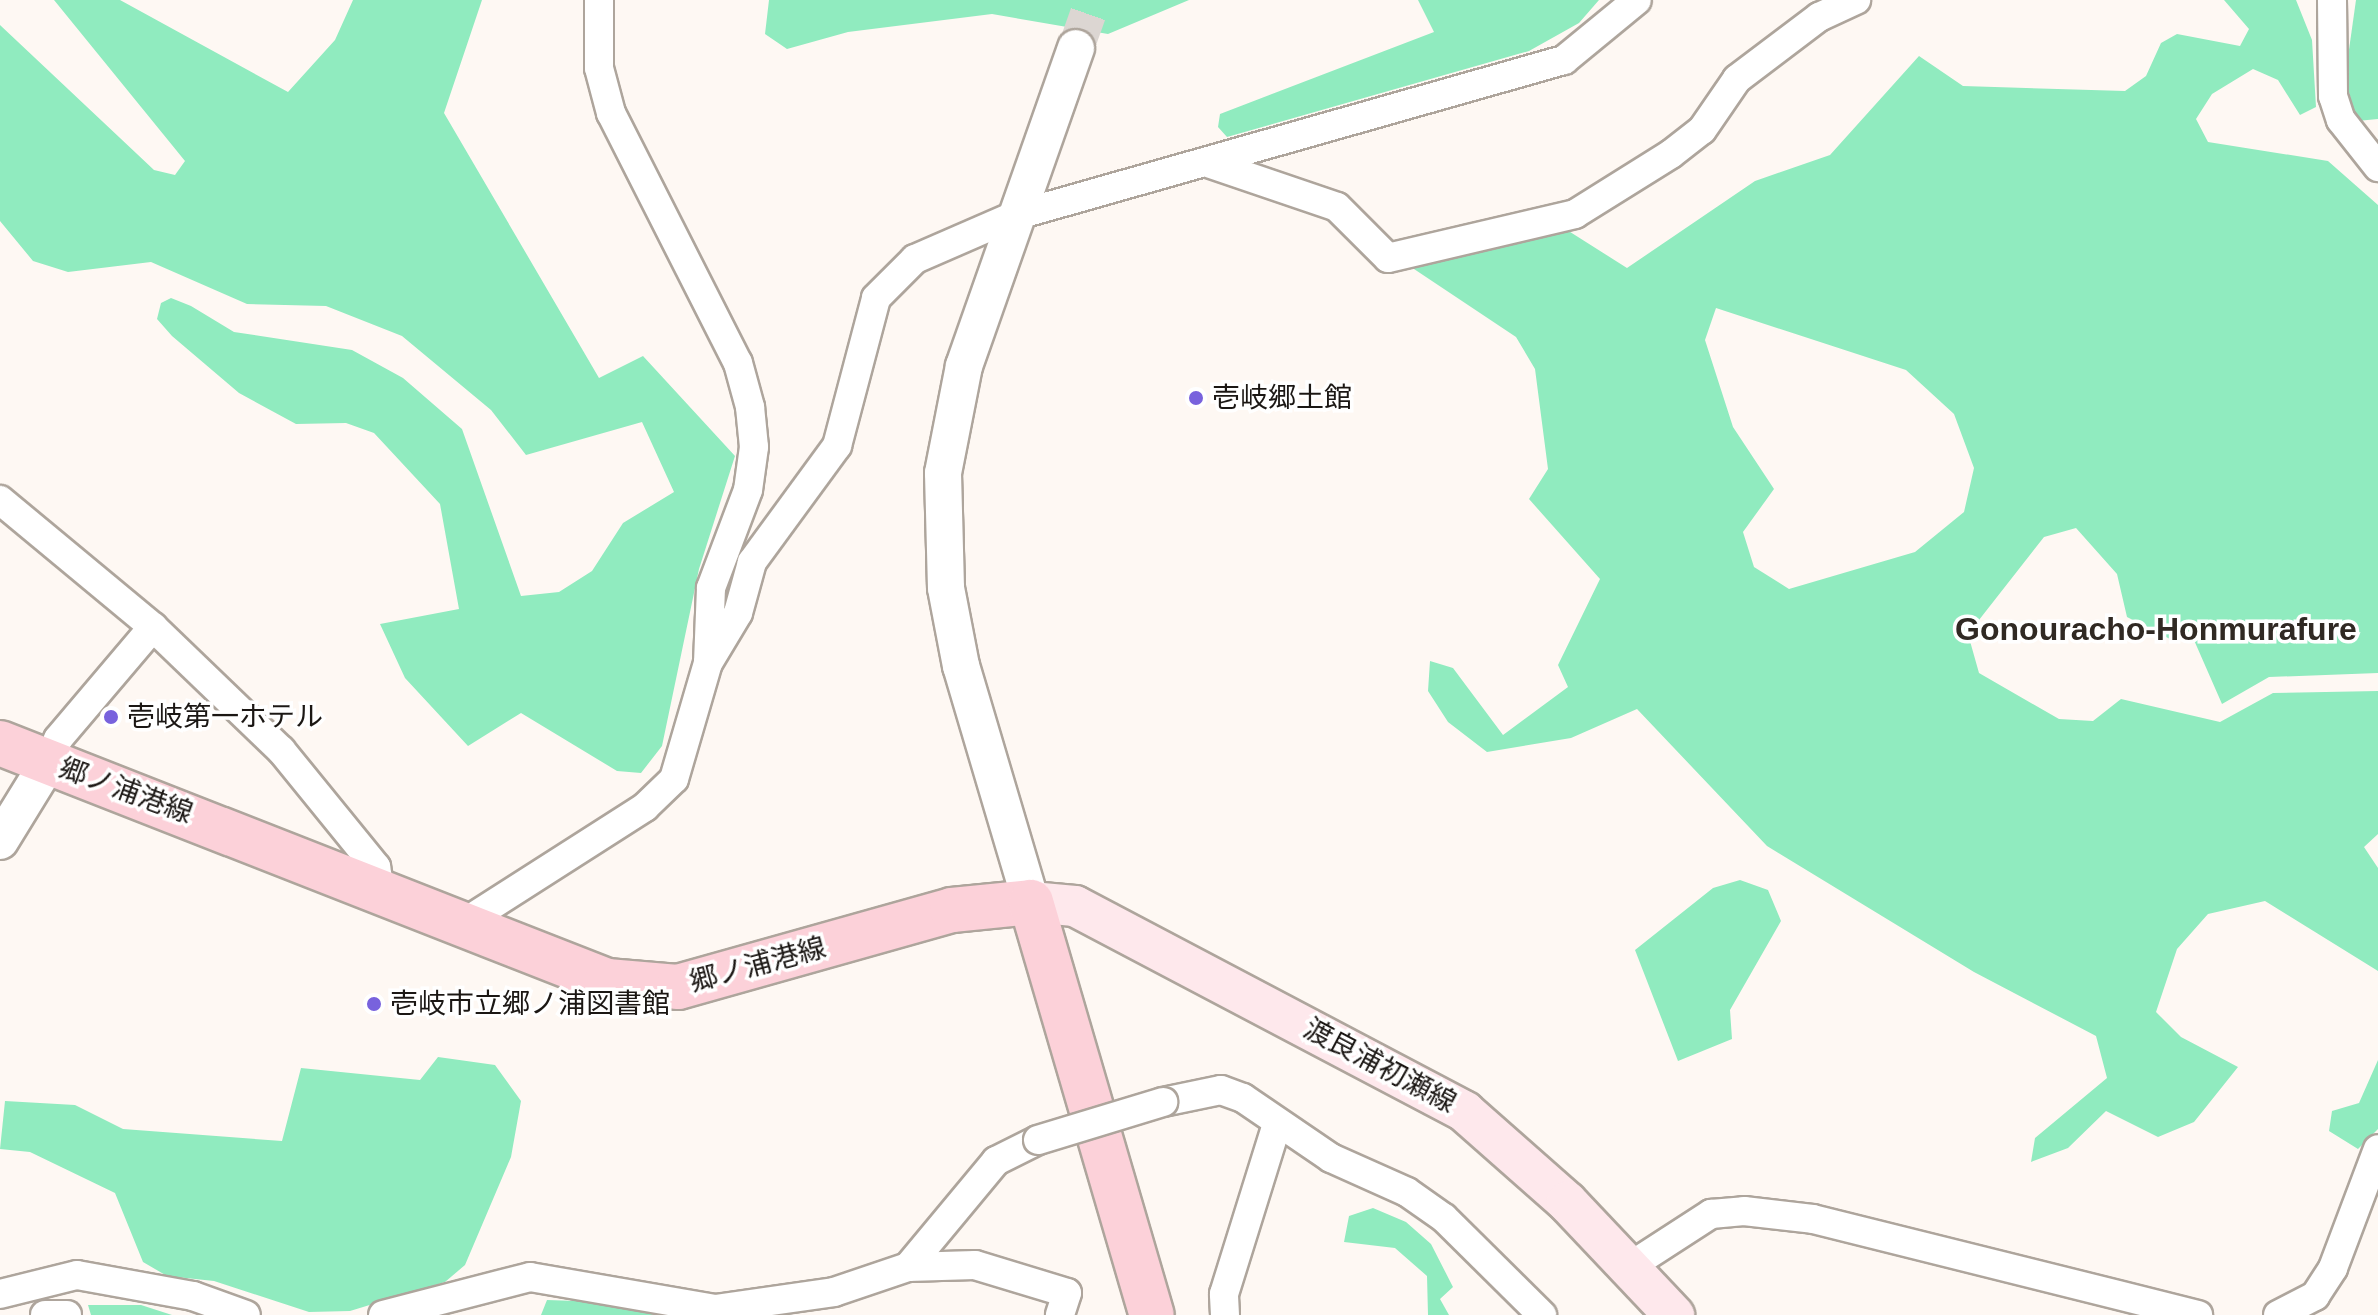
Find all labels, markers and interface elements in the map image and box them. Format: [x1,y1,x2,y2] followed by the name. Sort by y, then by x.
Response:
[1212,381,1352,415] place label: 壱岐郷土館
[1187,389,1205,407] marker: 壱岐郷土館
[1955,610,2357,648] district label: Gonouracho-Honmurafure
[127,700,323,734] place label: 壱岐第一ホテル
[102,708,120,726] marker: 壱岐第一ホテル
[54,751,198,831] street label: 郷ノ浦港線
[686,931,830,999] street label: 郷ノ浦港線
[390,987,670,1021] place label: 壱岐市立郷ノ浦図書館
[365,995,383,1013] marker: 壱岐市立郷ノ浦図書館
[1298,1012,1462,1120] street label: 渡良浦初瀬線

